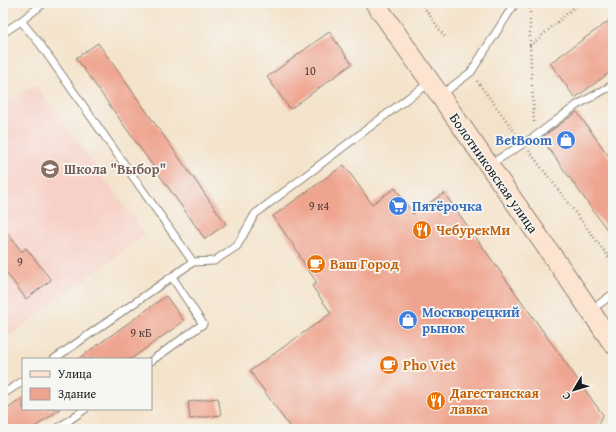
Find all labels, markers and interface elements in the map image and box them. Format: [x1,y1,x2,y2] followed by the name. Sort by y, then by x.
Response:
[304,62,316,79] house number: 10
[445,109,543,237] street label: Болотниковская улица
[555,129,577,151] shop icon: BetBoom
[496,130,552,150] place label: BetBoom
[39,158,61,180] school or university icon: Школа "Выбор"
[64,159,166,179] place label: Школа "Выбор"
[387,195,409,217] supermarket icon: Пятёрочка
[412,196,483,216] place label: Пятёрочка
[309,197,329,214] house number: 9 к4
[411,219,433,241] restaurant icon: ЧебурекМи
[436,220,510,240] place label: ЧебурекМи
[17,253,23,270] house number: 9
[305,253,327,275] cafe icon: Ваш Город
[330,254,399,274] place label: Ваш Город
[422,302,520,338] place label: Москворецкий рынок
[397,309,419,331] shop icon: Москворецкий рынок
[130,324,152,341] house number: 9 кБ
[378,354,400,376] cafe icon: Pho Viet
[403,355,457,375] place label: Pho Viet
[22,358,152,410] legend
[58,365,92,382] text: Улица
[554,370,594,410] north arrow
[449,383,539,419] place label: Дагестанская лавка
[58,385,97,402] text: Здание
[558,389,574,404] text: С
[425,390,447,412] restaurant icon: Дагестанская лавка

